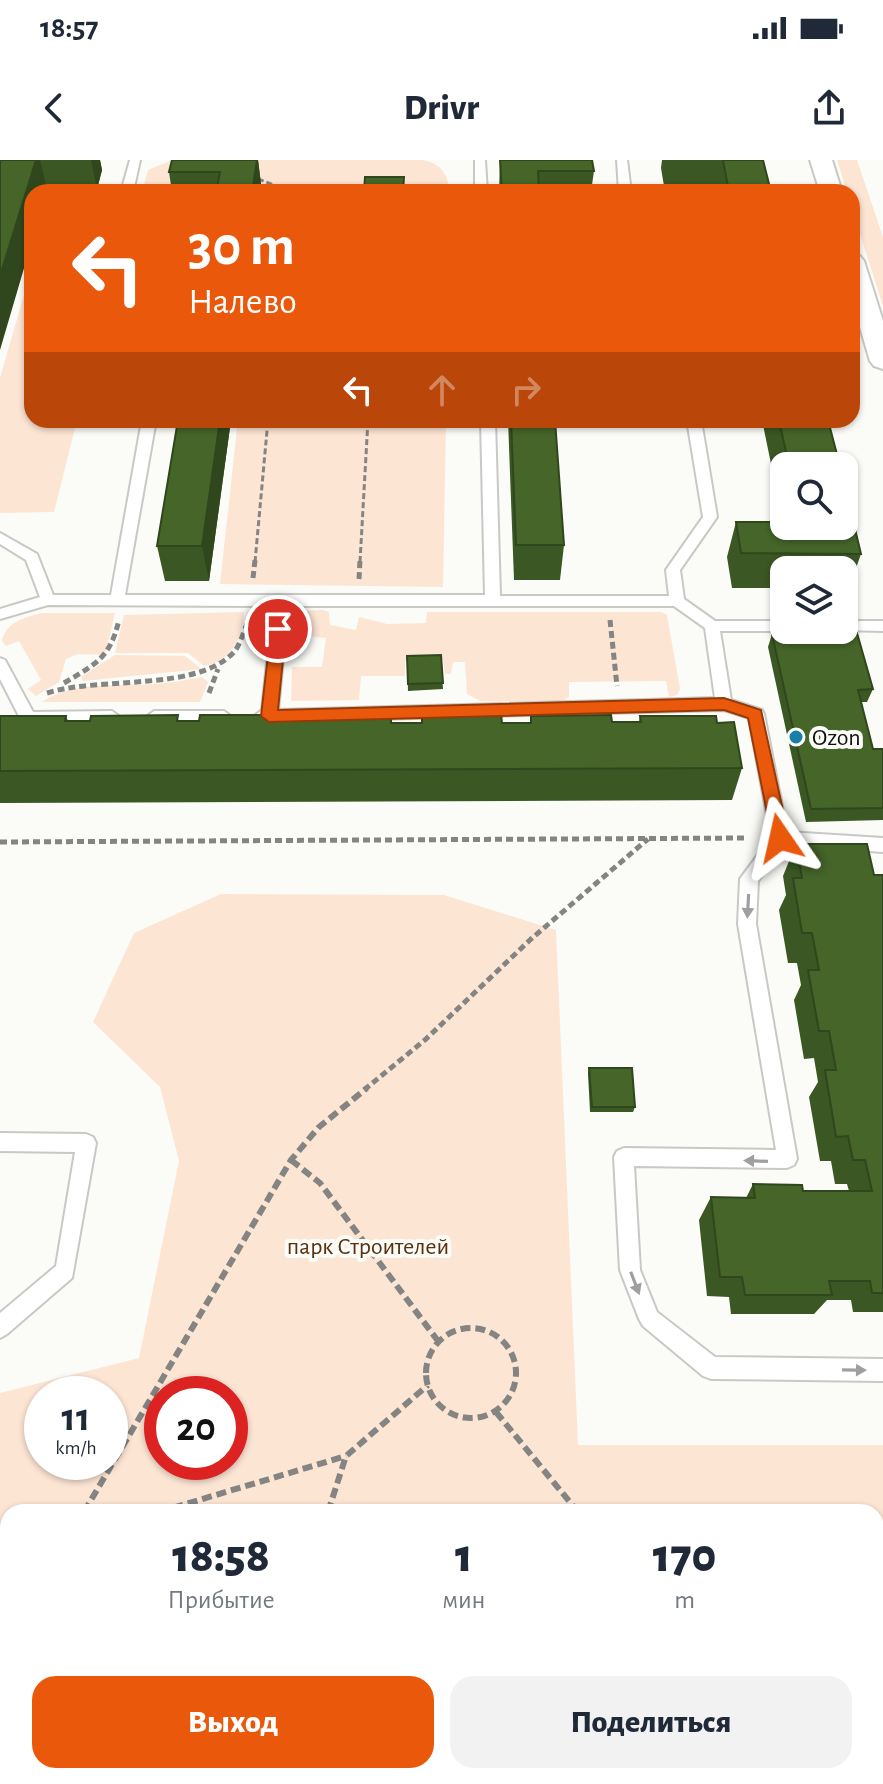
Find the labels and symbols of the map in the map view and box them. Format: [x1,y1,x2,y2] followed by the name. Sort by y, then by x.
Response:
[244,595,312,663] pin
[812,726,861,750] place label: Ozon
[787,728,805,746] marker: Ozon
[738,796,822,880] position arrow
[741,894,754,919] one-way arrow
[743,1154,768,1167] one-way arrow
[287,1235,449,1259] park label: парк Строителей
[629,1271,642,1295] one-way arrow
[842,1364,867,1376] one-way arrow
[144,1376,248,1480] speed limit sign: 20

